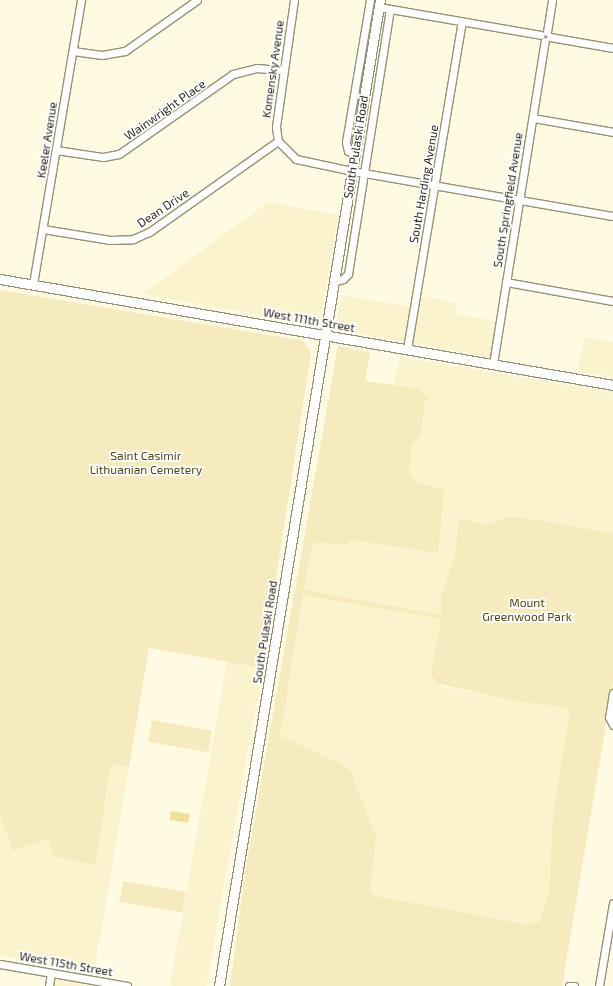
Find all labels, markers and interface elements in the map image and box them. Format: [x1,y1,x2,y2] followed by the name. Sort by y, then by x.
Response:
[259,19,287,119] street label: Komensky Avenue
[122,77,208,143] street label: Wainwright Place
[341,94,371,200] street label: South Pulaski Road
[34,101,60,179] street label: Keeler Avenue
[406,124,442,244] street label: South Harding Avenue
[490,131,526,269] street label: South Springfield Avenue
[134,185,192,231] street label: Dean Drive
[262,305,356,335] street label: West 111th Street
[90,449,202,477] park label: Saint Casimir Lithuanian Cemetery
[250,579,280,685] street label: South Pulaski Road
[482,596,572,624] park label: Mount Greenwood Park
[18,949,114,979] street label: West 115th Street

